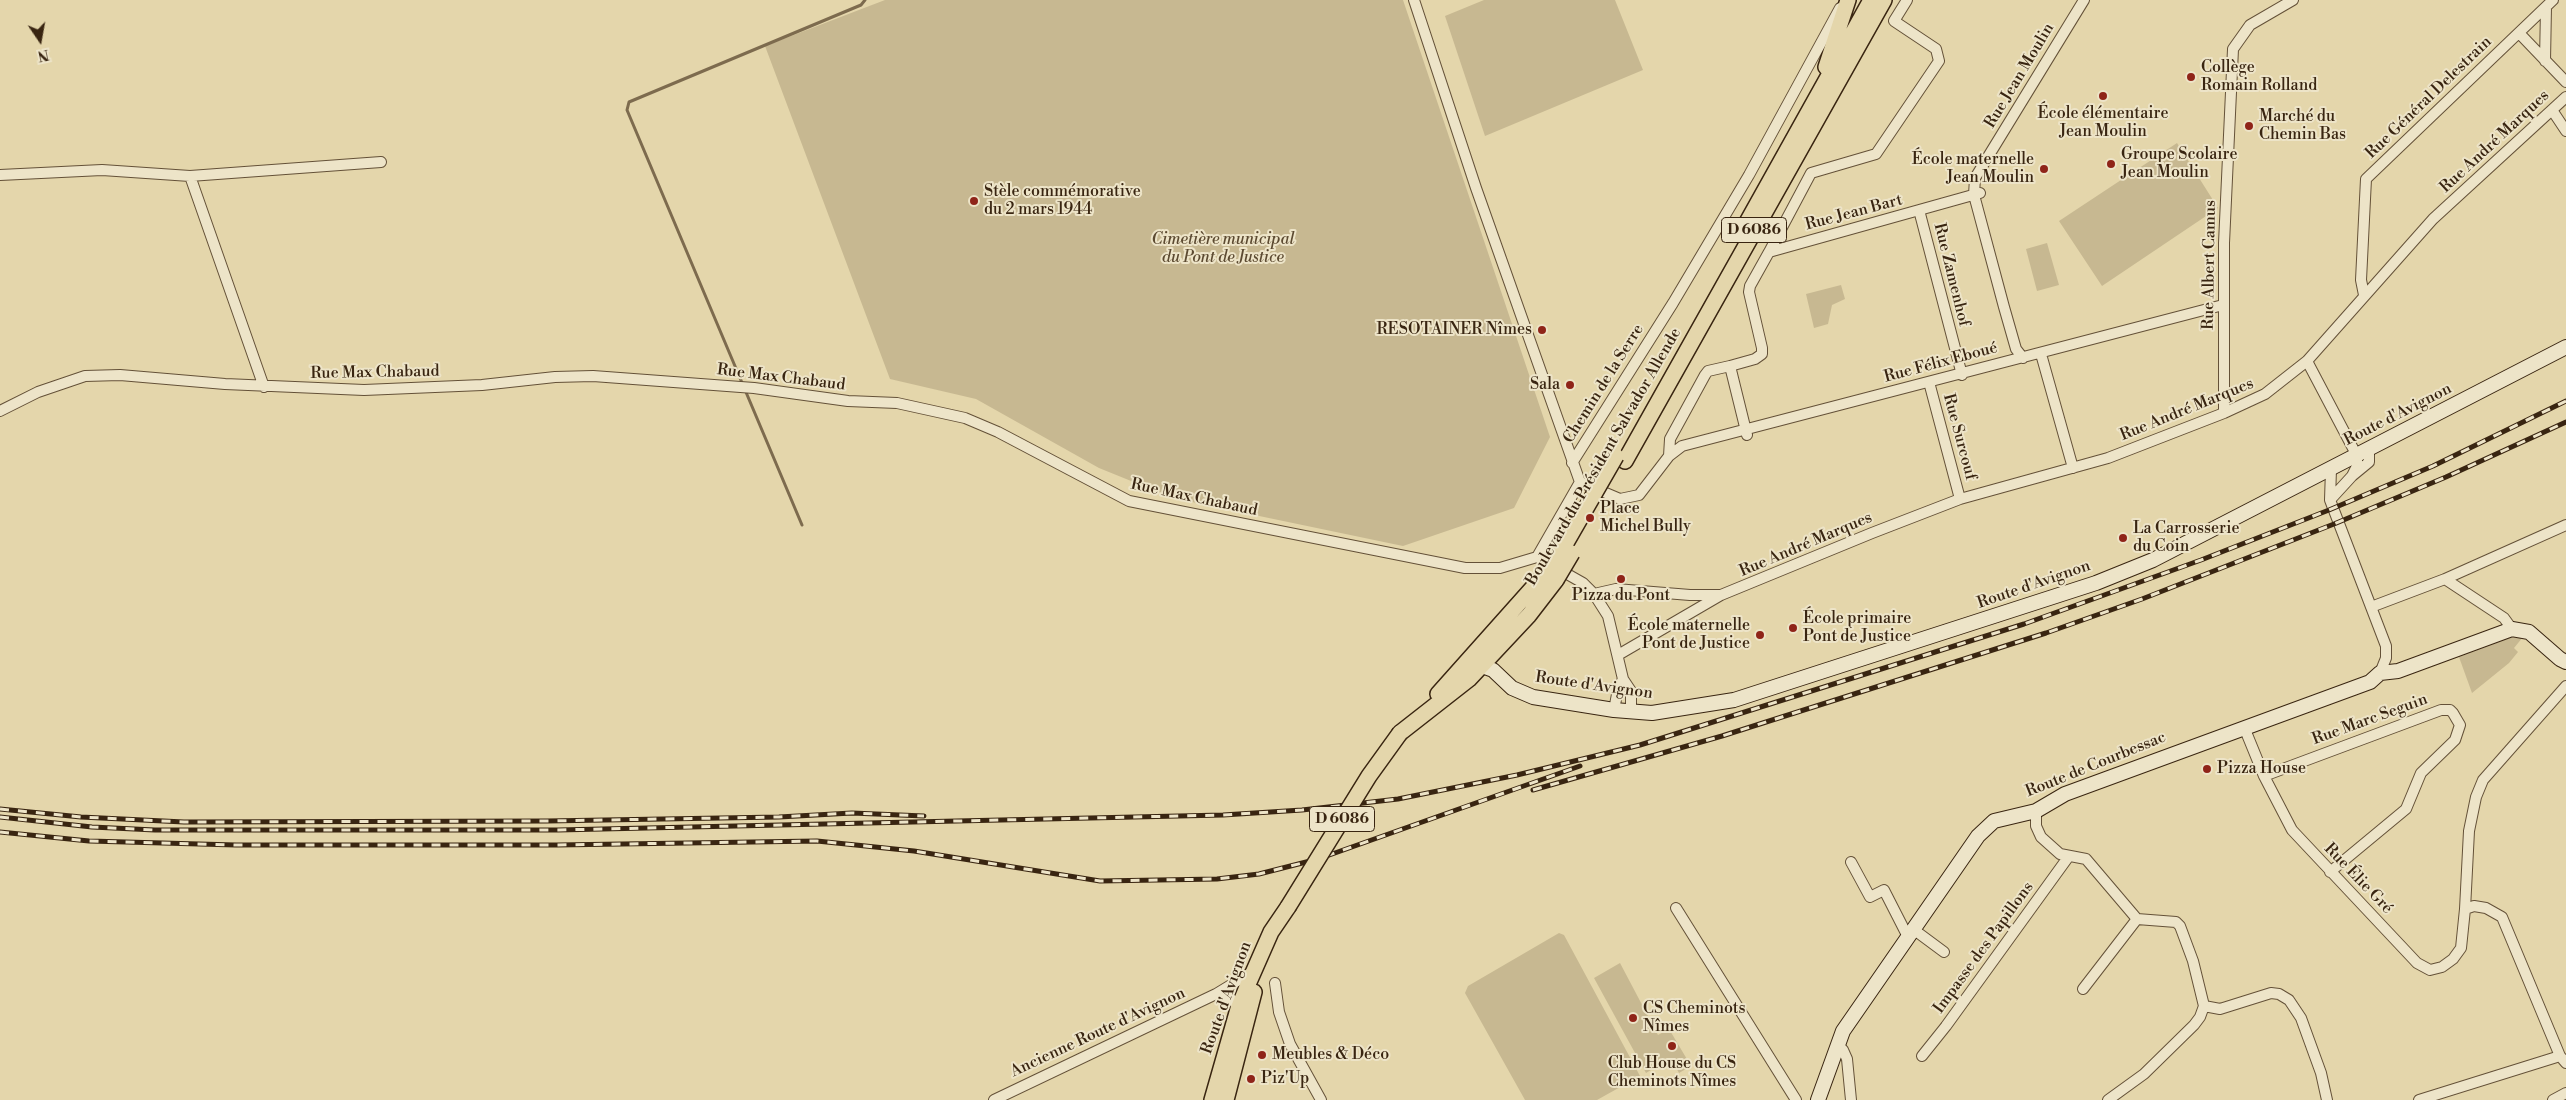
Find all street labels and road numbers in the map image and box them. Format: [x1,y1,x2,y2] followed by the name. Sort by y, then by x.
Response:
[1981,20,2059,132] street label: Rue Jean Moulin
[2362,33,2496,163] street label: Rue Général Delestrain
[2436,86,2554,198] street label: Rue André Marques
[1803,191,1905,235] street label: Rue Jean Bart
[2199,200,2221,330] street label: Rue Albert Camus
[1722,218,1786,242] road number: D 6086
[1929,221,1973,329] street label: Rue Zamenhof
[1560,321,1648,447] street label: Chemin de la Serre
[1522,325,1686,589] street label: Boulevard du Président Salvador Allende
[1882,339,2000,387] street label: Rue Félix Eboué
[716,361,846,395] street label: Rue Max Chabaud
[310,362,440,384] street label: Rue Max Chabaud
[2117,374,2257,446] street label: Rue André Marques
[2341,380,2455,450] street label: Route d'Avignon
[1938,392,1980,482] street label: Rue Surcouf
[1129,475,1259,521] street label: Rue Max Chabaud
[1737,508,1875,582] street label: Rue André Marques
[1975,557,2093,613] street label: Route d'Avignon
[1534,668,1654,704] street label: Route d'Avignon
[2310,690,2430,750] street label: Rue Marc Seguin
[2023,728,2169,802] street label: Route de Courbessac
[1310,806,1374,832] road number: D 6086
[2320,840,2396,918] street label: Rue Élie Gré
[1930,878,2038,1018] street label: Impasse des Papillons
[1198,939,1256,1057] street label: Route d'Avignon
[1007,984,1189,1082] street label: Ancienne Route d'Avignon

